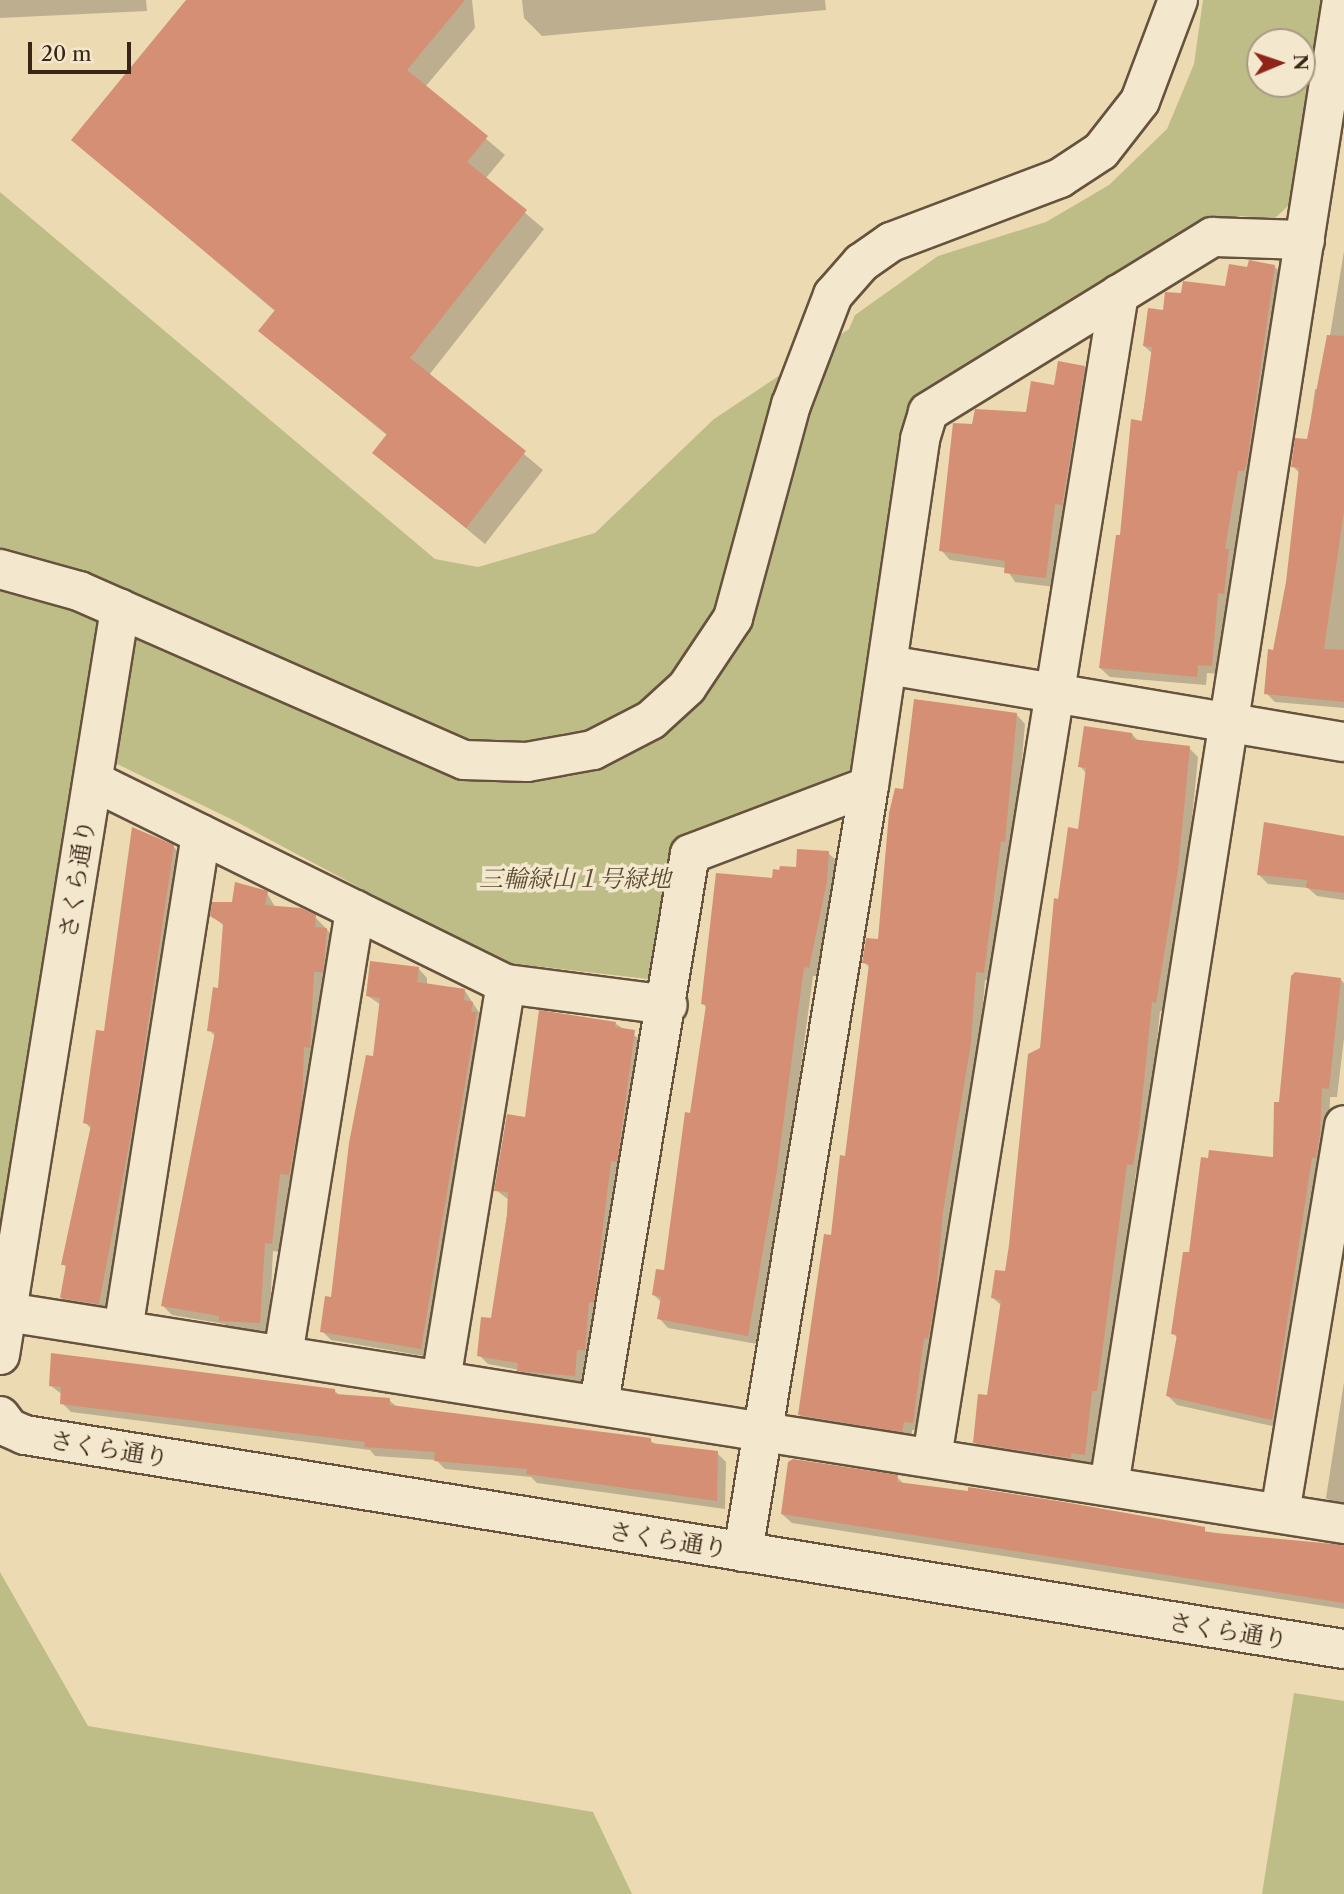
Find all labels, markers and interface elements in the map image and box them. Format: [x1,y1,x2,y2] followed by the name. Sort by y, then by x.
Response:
[32,28,135,72] scale bar
[1246,28,1316,98] north arrow
[41,41,92,66] text: 20 m
[1289,54,1312,71] text: N
[53,817,101,941] street label: さくら通り
[479,865,671,893] park label: 三輪緑山１号緑地
[47,1425,171,1473] street label: さくら通り
[606,1516,730,1564] street label: さくら通り
[1166,1607,1290,1655] street label: さくら通り

